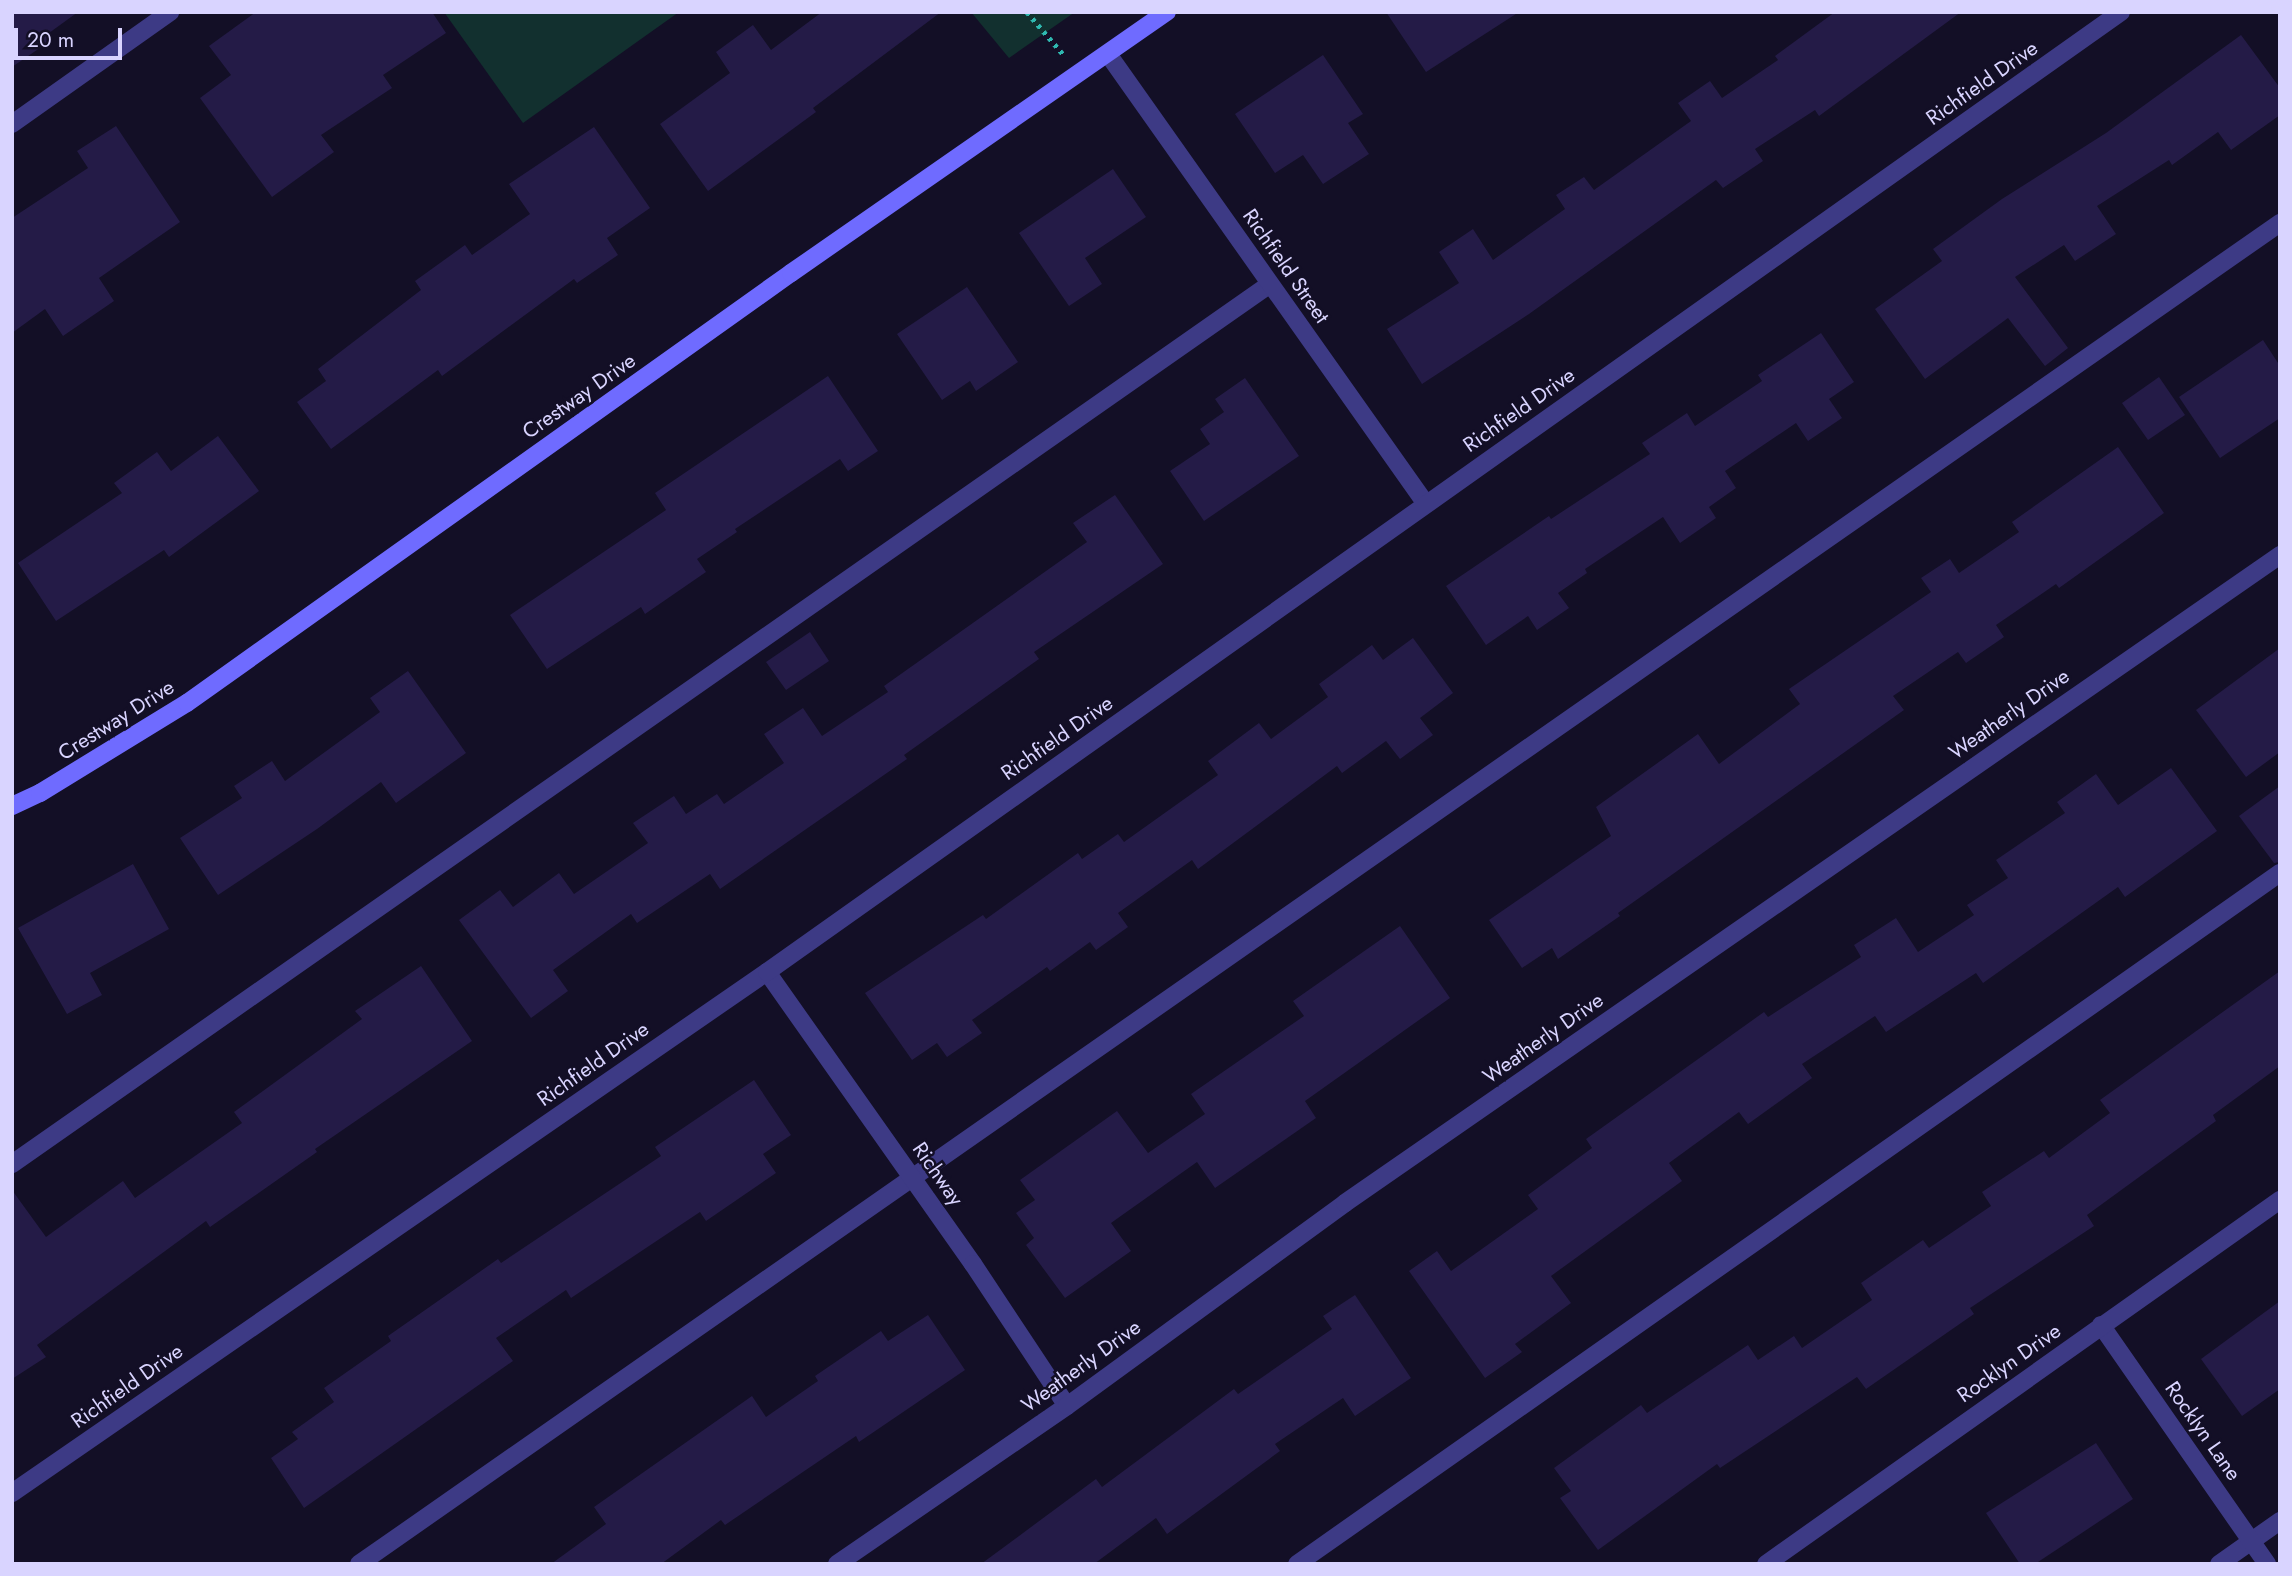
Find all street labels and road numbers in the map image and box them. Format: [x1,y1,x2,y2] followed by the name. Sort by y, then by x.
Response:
[1921,35,2043,131] street label: Richfield Drive
[1237,204,1335,328] street label: Richfield Street
[518,348,640,444] street label: Crestway Drive
[1458,362,1580,458] street label: Richfield Drive
[1944,663,2074,765] street label: Weatherly Drive
[53,674,179,766] street label: Crestway Drive
[996,690,1118,786] street label: Richfield Drive
[1478,987,1608,1089] street label: Weatherly Drive
[532,1016,654,1112] street label: Richfield Drive
[907,1137,969,1211] street label: Richway
[1016,1314,1146,1418] street label: Weatherly Drive
[1952,1318,2066,1408] street label: Rocklyn Drive
[66,1338,188,1434] street label: Richfield Drive
[2160,1377,2246,1485] street label: Rocklyn Lane

